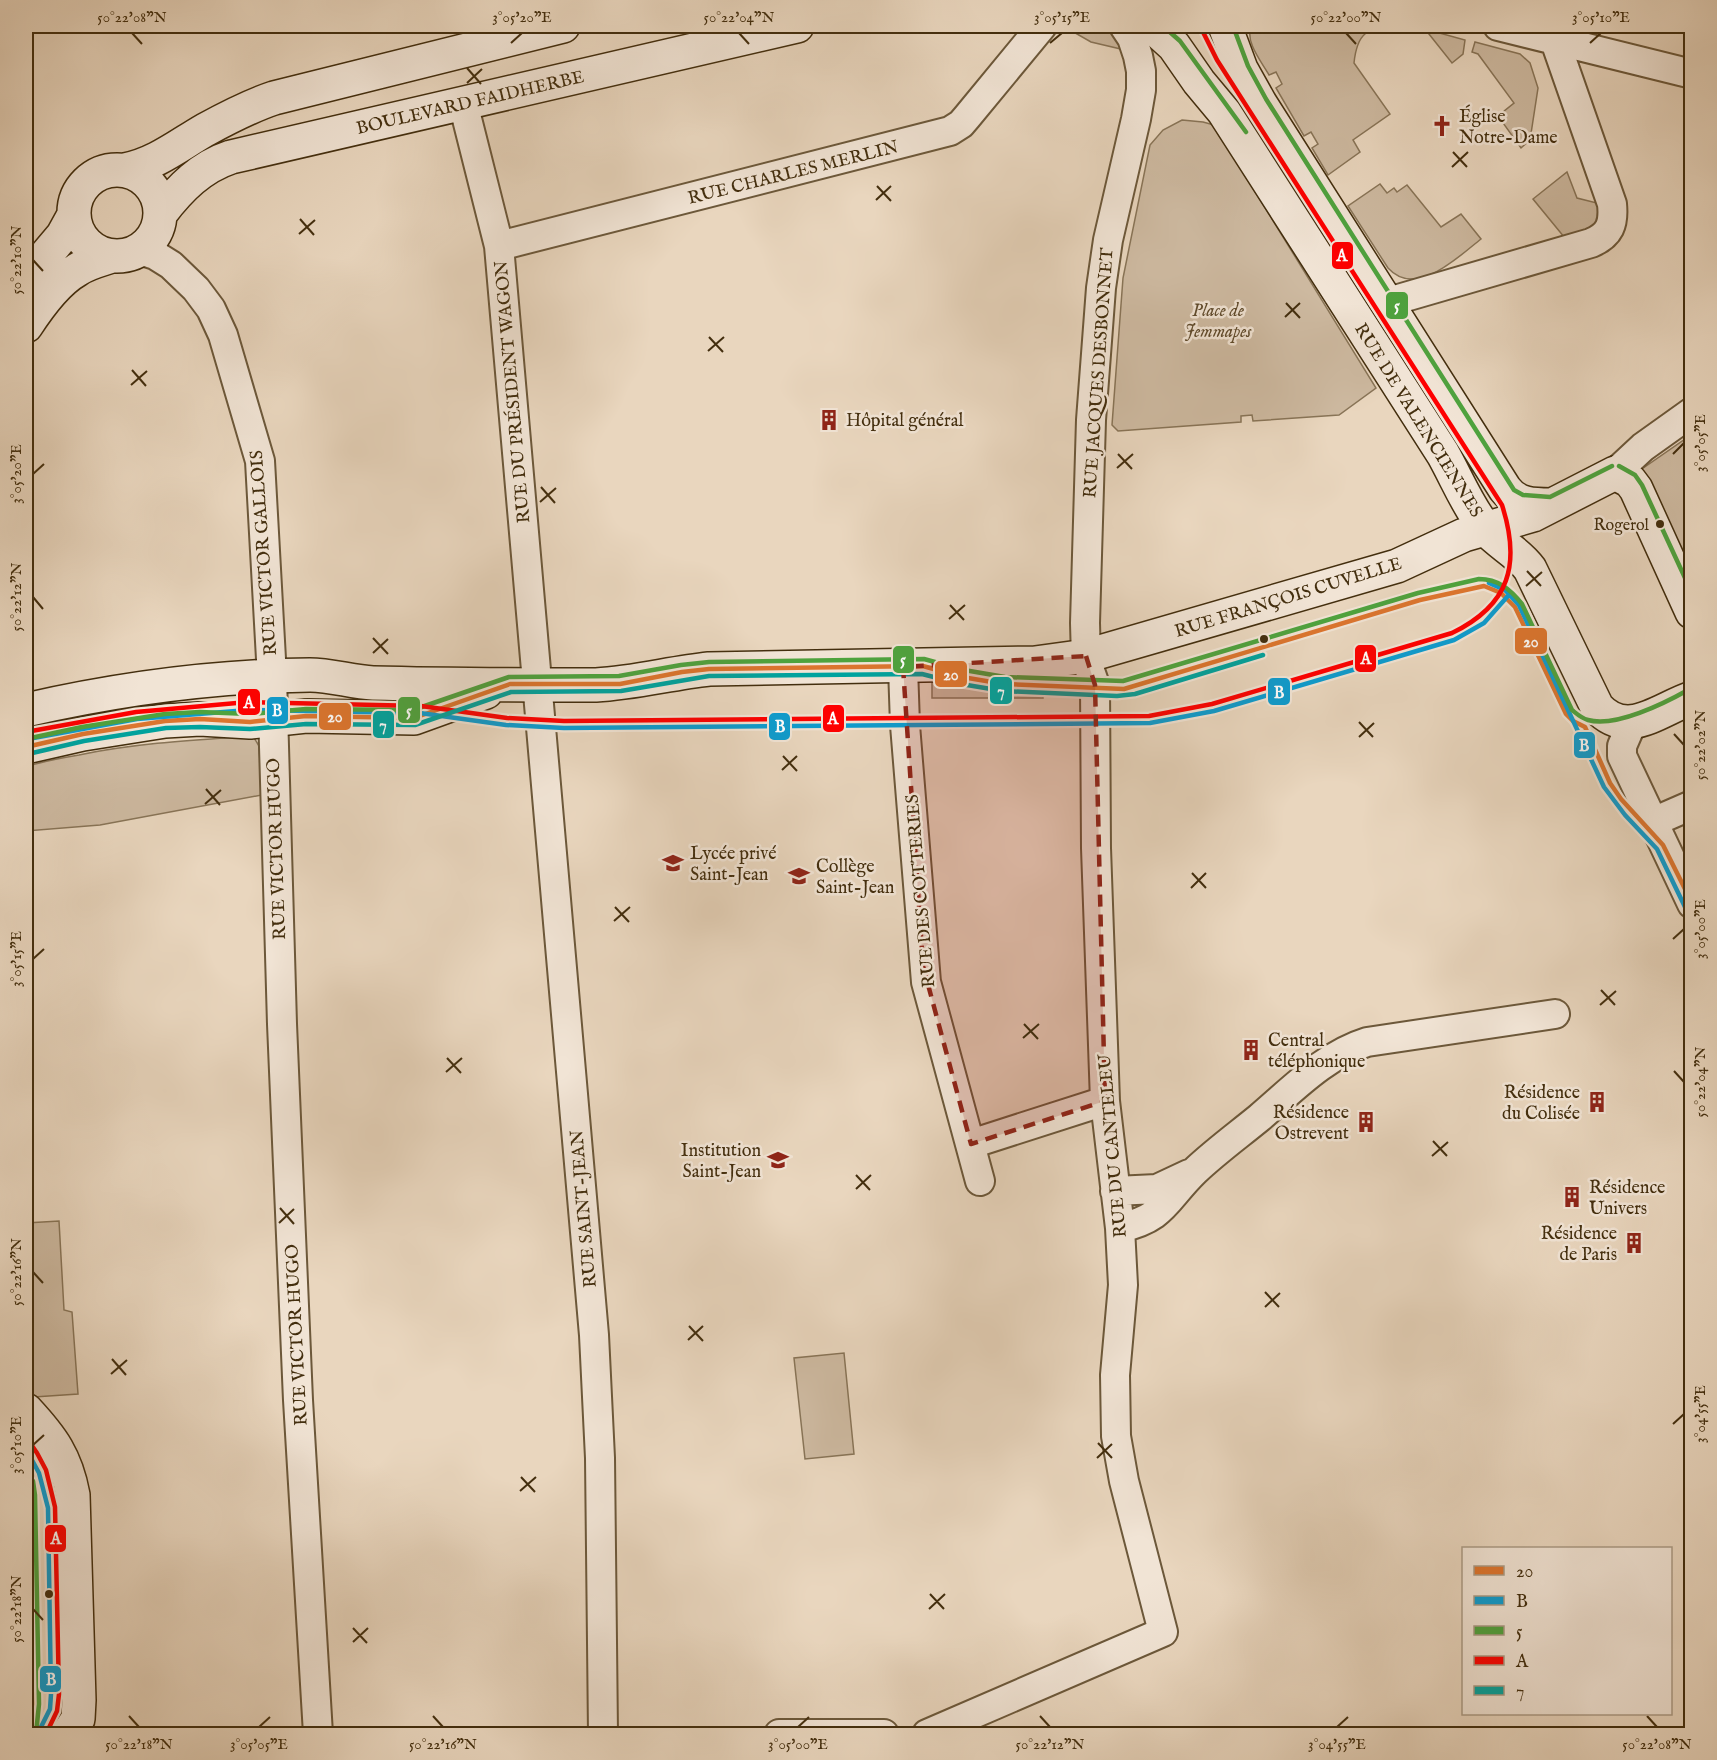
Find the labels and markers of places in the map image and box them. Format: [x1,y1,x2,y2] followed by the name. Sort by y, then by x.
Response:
[1459,104,1558,150] place label: Église Notre-Dame
[1430,114,1454,138] church icon: Église Notre-Dame
[817,408,841,432] building icon: Hôpital général
[846,410,963,433] place label: Hôpital général
[1593,516,1650,536] place label: Rogerol
[1654,518,1666,530] marker: Rogerol
[1258,633,1270,645] unlabelled marker
[690,843,776,887] place label: Lycée privé Saint-Jean
[661,851,685,875] school or university icon: Lycée privé Saint-Jean
[816,856,895,900] place label: Collège Saint-Jean
[787,864,811,888] school or university icon: Collège Saint-Jean
[1268,1030,1365,1074] place label: Central téléphonique
[1239,1038,1263,1062] building icon: Central téléphonique
[1502,1082,1580,1126] place label: Résidence du Colisée
[1585,1090,1609,1114] building icon: Résidence du Colisée
[1273,1102,1349,1146] place label: Résidence Ostrevent
[1354,1110,1378,1134] building icon: Résidence Ostrevent
[681,1140,761,1184] place label: Institution Saint-Jean
[766,1148,790,1172] school or university icon: Institution Saint-Jean
[1589,1177,1665,1221] place label: Résidence Univers
[1560,1185,1584,1209] building icon: Résidence Univers
[1541,1223,1617,1267] place label: Résidence de Paris
[1622,1231,1646,1255] building icon: Résidence de Paris
[43,1588,55,1600] unlabelled marker

